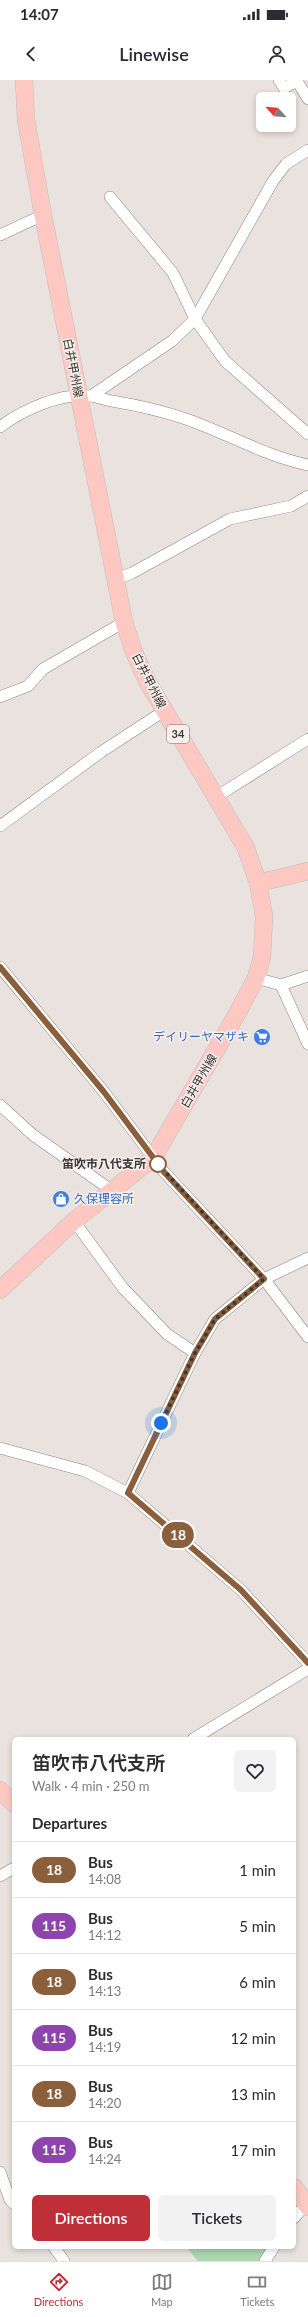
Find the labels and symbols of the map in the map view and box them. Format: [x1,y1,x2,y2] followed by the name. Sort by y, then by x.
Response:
[256,92,296,132] north arrow
[60,337,87,399] street label: 白井甲州線
[129,651,170,711] street label: 白井甲州線
[167,725,189,743] road number: 34
[252,1027,272,1047] supermarket icon: デイリーヤマザキ
[153,1029,249,1044] place label: デイリーヤマザキ
[177,1051,220,1110] street label: 白井甲州線
[149,1155,167,1173] marker: 笛吹市八代支所
[62,1156,146,1171] place label: 笛吹市八代支所
[51,1189,71,1209] shop icon: 久保理容所
[74,1191,134,1206] place label: 久保理容所
[151,1413,171,1433] your location
[160,1522,196,1548] line badge: 18

